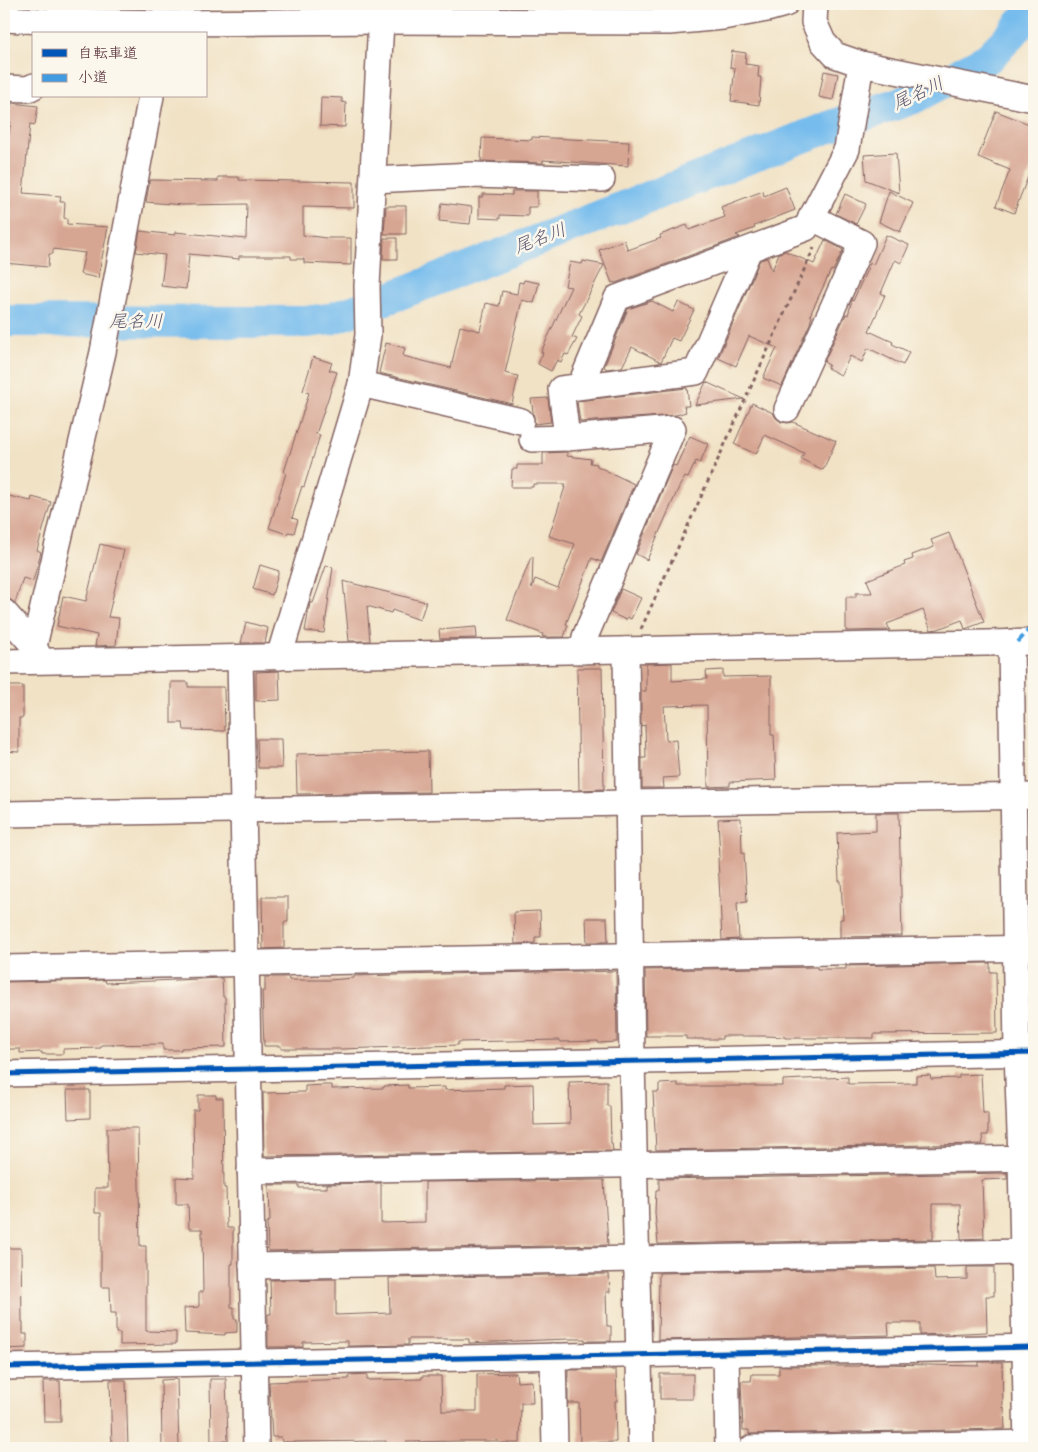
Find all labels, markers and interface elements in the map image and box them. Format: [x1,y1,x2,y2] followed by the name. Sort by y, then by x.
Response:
[32,32,208,98] legend
[78,44,138,66] text: 自転車道
[78,68,108,90] text: 小道
[889,73,949,118] water label: 尾名川
[511,219,571,262] water label: 尾名川
[109,311,163,336] water label: 尾名川

